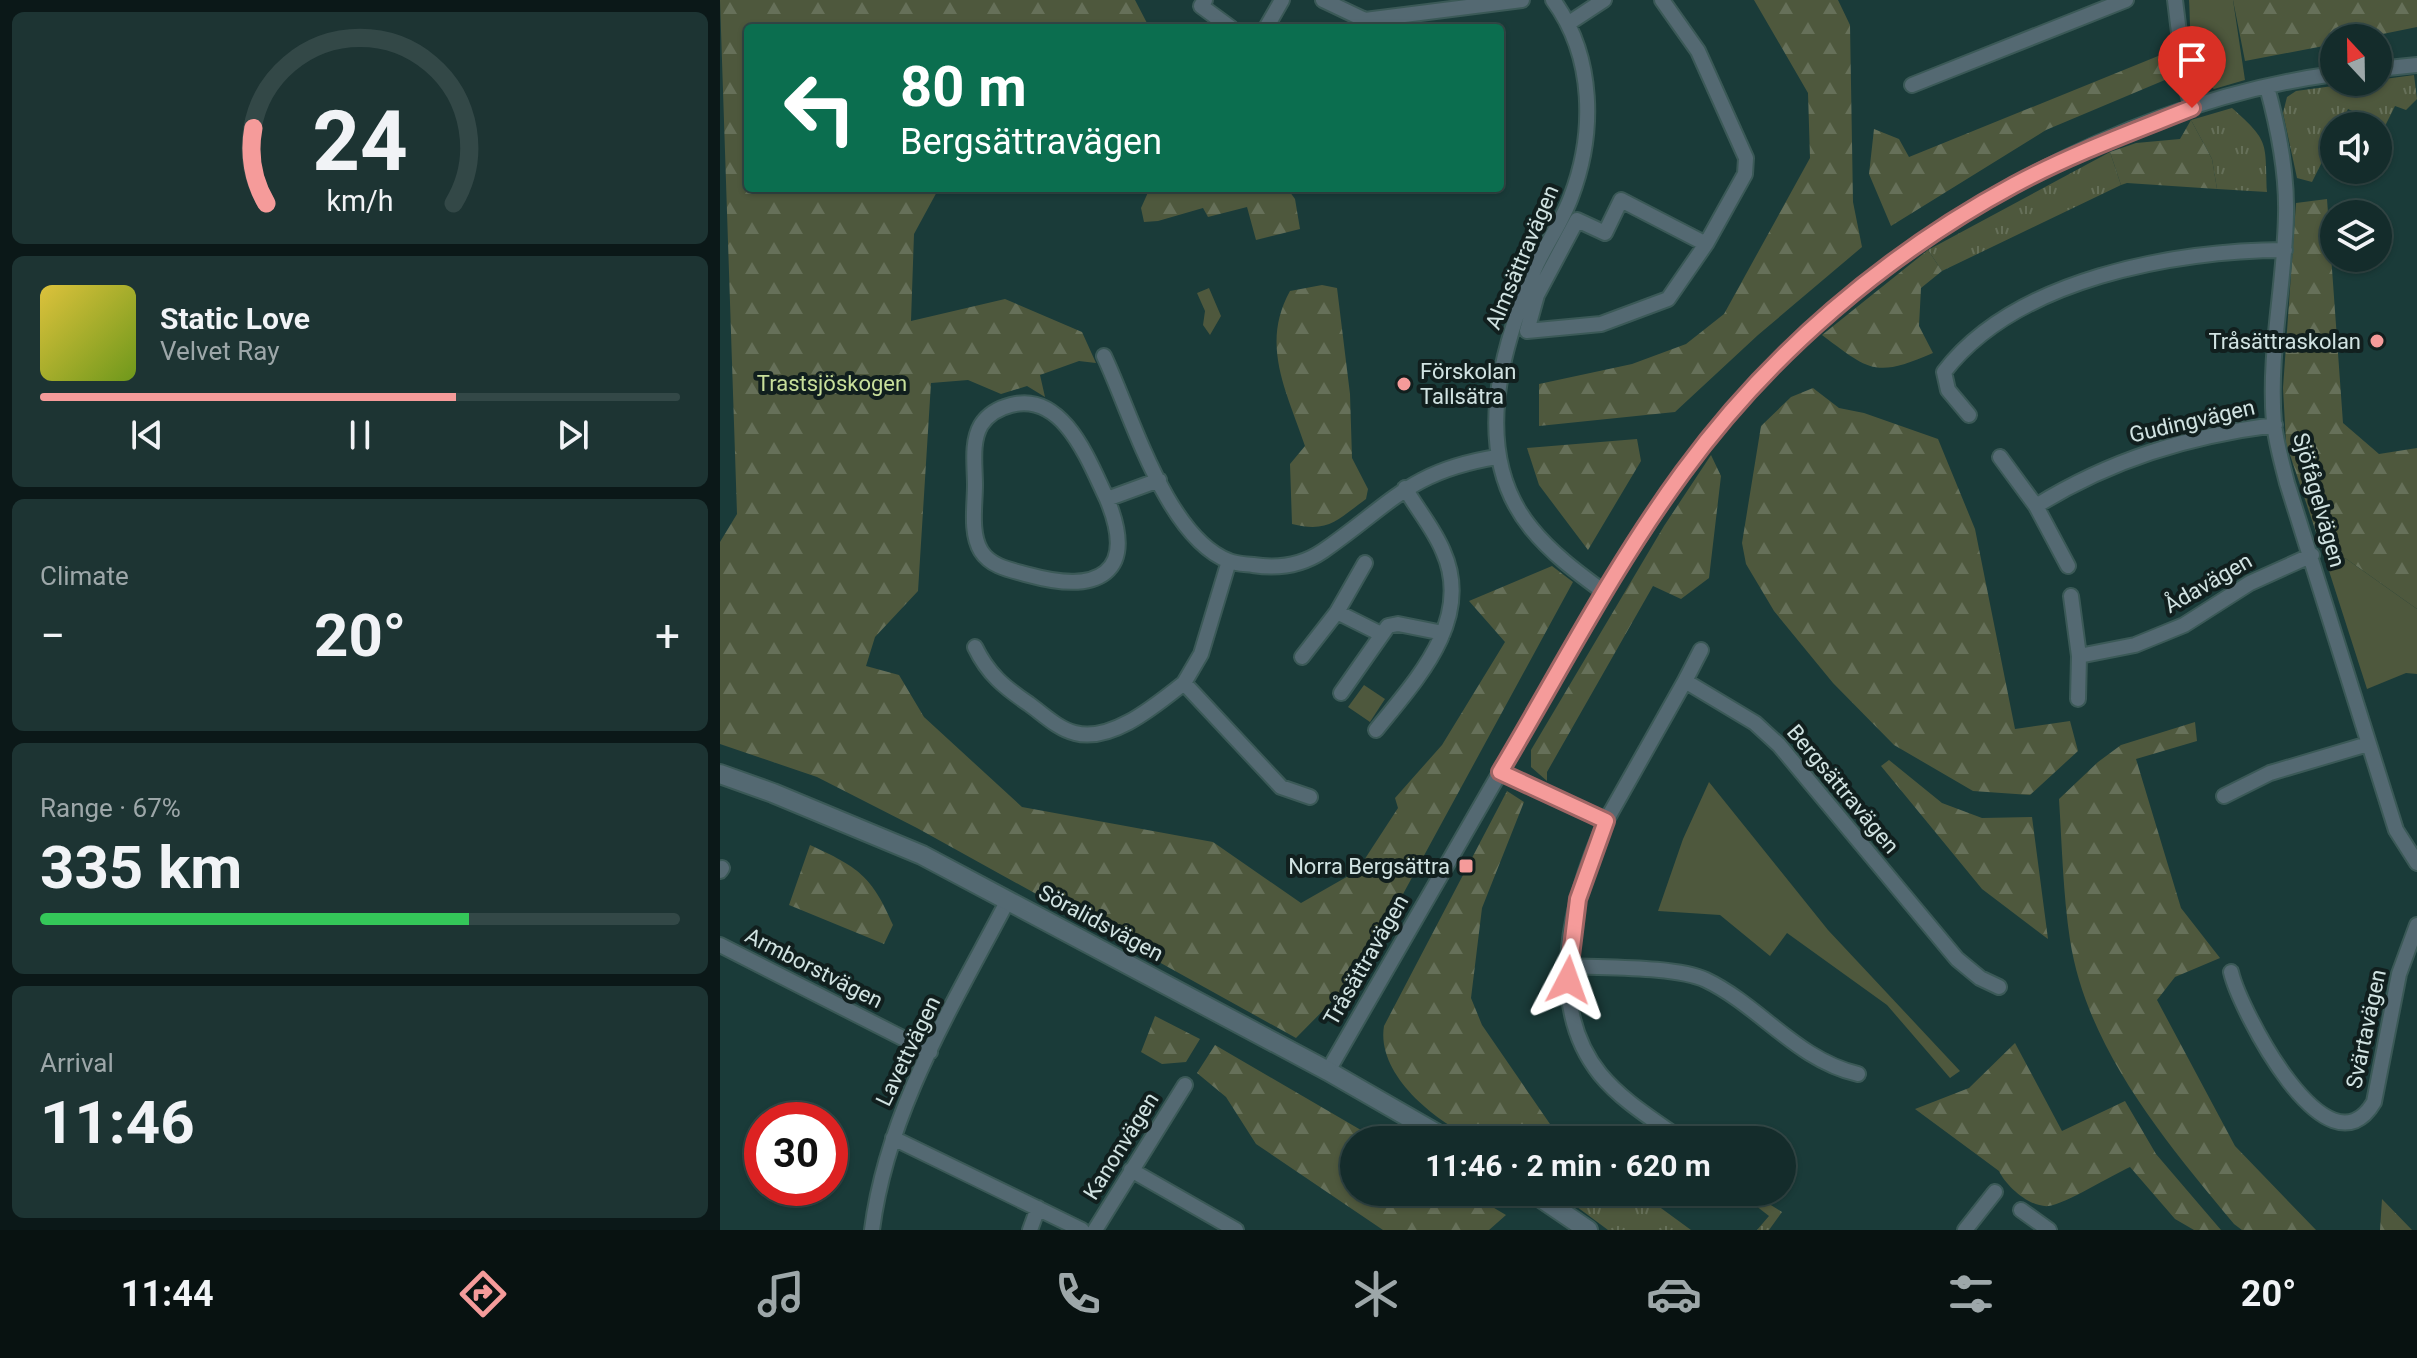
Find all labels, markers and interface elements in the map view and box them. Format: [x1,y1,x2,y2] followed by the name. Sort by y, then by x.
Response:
[2320,24,2392,96] north arrow
[2320,24,2392,272] map controls
[2158,26,2226,108] pin
[2170,38,2214,82] icon: arrive
[900,54,1027,120] text: 80 m
[768,56,872,160] icon: left
[312,92,408,189] text: 24
[2320,112,2392,184] button: sound
[900,121,1162,163] text: Bergsättravägen
[1480,181,1564,333] street label: Almsättravägen
[326,184,394,218] text: km/h
[2320,200,2392,272] button: layers
[160,301,310,336] text: Static Love
[2208,329,2361,354] place label: Tråsättraskolan
[2368,332,2386,350] marker: Tråsättraskolan
[160,336,280,366] text: Velvet Ray
[1420,359,1516,409] place label: Förskolan Tallsätra
[757,371,907,396] park label: Trastsjöskogen
[1395,375,1413,393] marker: Förskolan Tallsätra
[2127,394,2257,448] street label: Gudingvägen
[125,413,169,457] icon: previous
[338,413,382,457] icon: pause
[551,413,595,457] icon: next
[2288,430,2350,570] street label: Sjöfågelvägen
[2159,547,2256,618] street label: Ådavägen
[40,561,129,591] text: Climate
[314,600,406,671] text: 20°
[40,610,65,662] text: −
[655,610,680,662] text: +
[1782,720,1904,858] street label: Bergsättravägen
[40,793,181,823] text: Range · 67%
[40,832,242,903] text: 335 km
[1288,854,1450,879] place label: Norra Bergsättra
[1457,857,1475,875] marker: Norra Bergsättra
[1034,880,1168,966] street label: Söralidsvägen
[1319,890,1413,1030] street label: Tråsättravägen
[741,923,887,1013] street label: Armborstvägen
[1526,938,1610,1022] position arrow
[2341,967,2391,1091] street label: Svärtavägen
[871,992,945,1110] street label: Lavettvägen
[40,1048,114,1078] text: Arrival
[40,1087,195,1158] text: 11:46
[1078,1088,1164,1204] street label: Kanonvägen
[744,1102,848,1206] speed limit sign: 30
[1425,1148,1711,1183] text: 11:46 · 2 min · 620 m
[455,1266,511,1322] icon: directions
[753,1266,809,1322] icon: music
[1050,1266,1106,1322] icon: phone
[1348,1266,1404,1322] icon: climate
[1646,1266,1702,1322] icon: car
[1943,1266,1999,1322] icon: filters
[121,1273,214,1315] text: 11:44
[2241,1273,2296,1315] text: 20°

